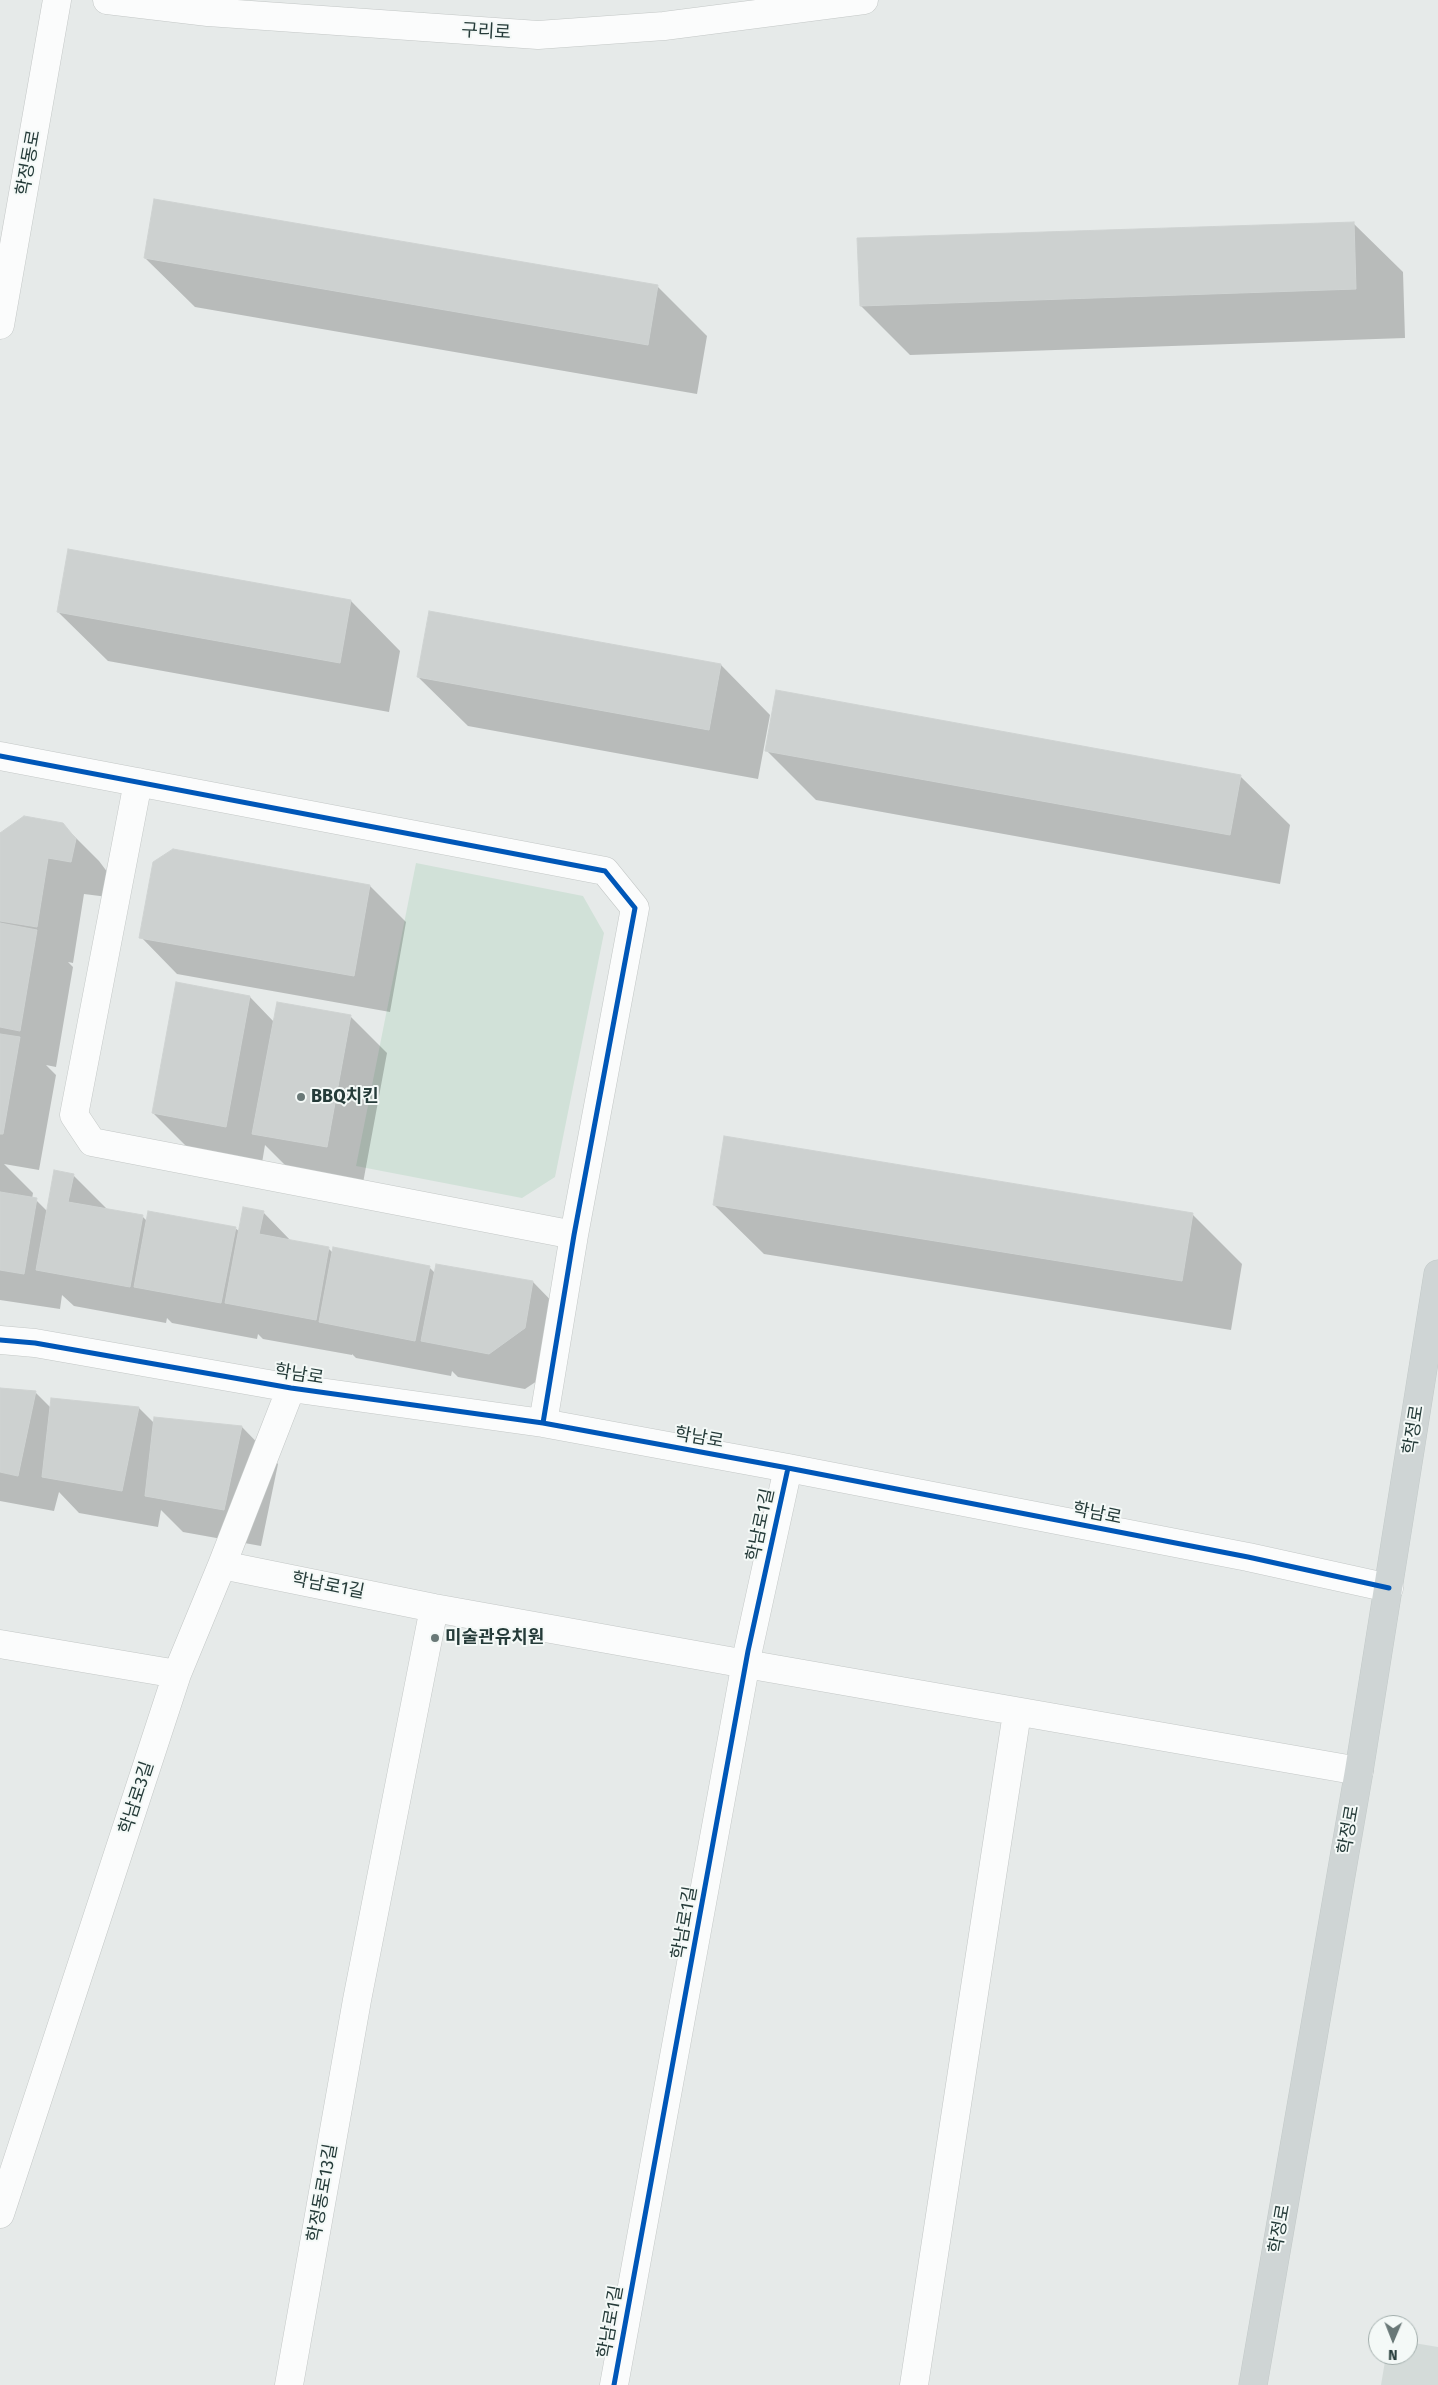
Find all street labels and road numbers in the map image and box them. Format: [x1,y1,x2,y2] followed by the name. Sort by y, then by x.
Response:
[461,20,511,44] street label: 구리로
[13,129,45,197] street label: 학정동로
[273,1360,325,1390] street label: 학남로
[1399,1404,1429,1456] street label: 학정로
[673,1423,725,1453] street label: 학남로
[743,1487,779,1563] street label: 학남로1길
[1071,1499,1123,1529] street label: 학남로
[290,1568,366,1604] street label: 학남로1길
[115,1759,159,1837] street label: 학남로3길
[1334,1804,1364,1856] street label: 학정로
[668,1885,702,1961] street label: 학남로1길
[304,2142,342,2244] street label: 학정동로13길
[1265,2203,1295,2255] street label: 학정로
[594,2284,628,2360] street label: 학남로1길

